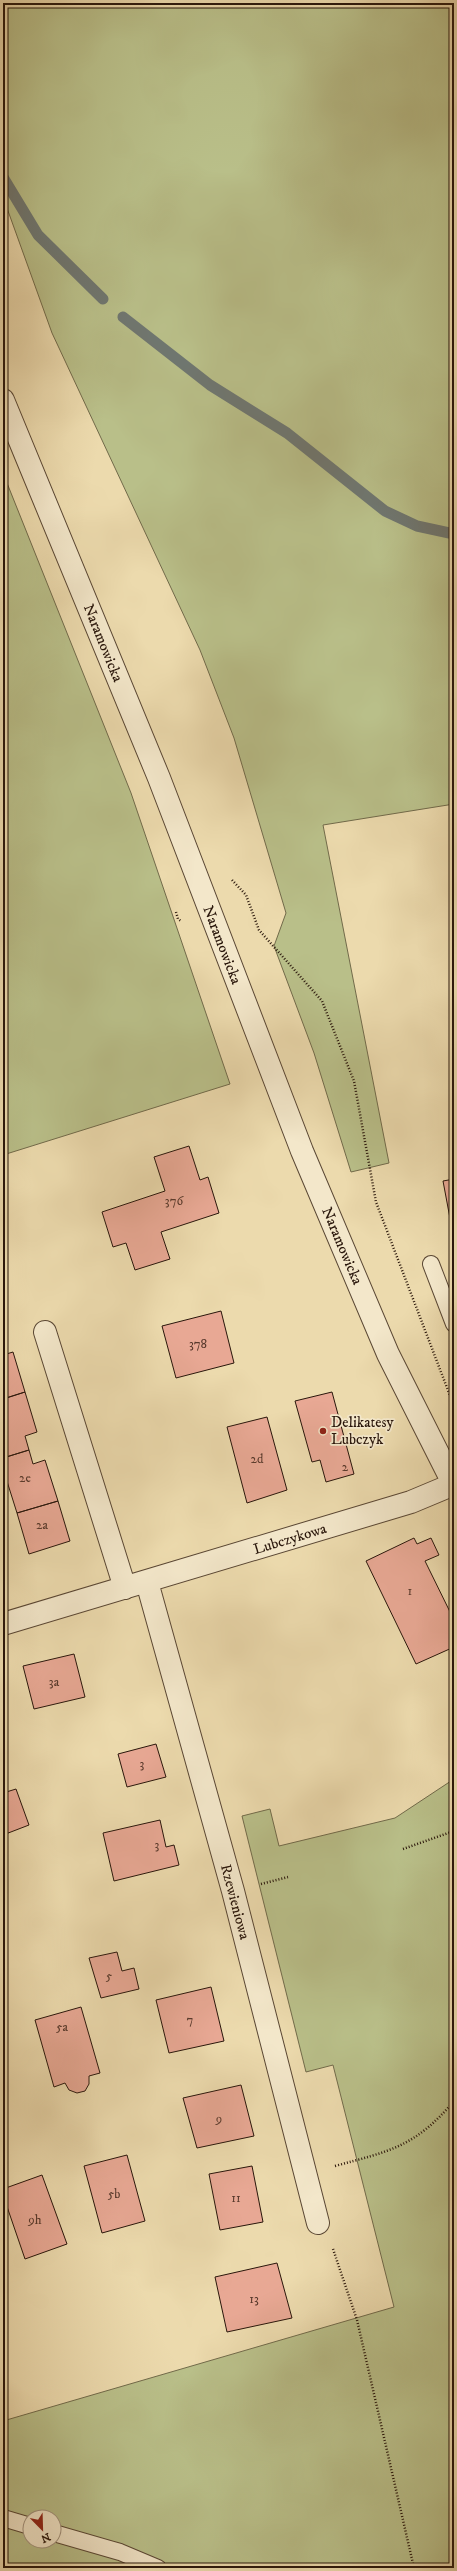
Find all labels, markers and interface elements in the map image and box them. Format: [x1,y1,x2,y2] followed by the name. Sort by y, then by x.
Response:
[79,601,127,685] street label: Naramowicka
[198,903,246,987] street label: Naramowicka
[165,1193,184,1209] house number: 376
[317,1204,367,1288] street label: Naramowicka
[189,1336,207,1352] house number: 378
[331,1413,395,1449] place label: Delikatesy Lubczyk
[318,1426,328,1436] marker: Delikatesy Lubczyk
[251,1451,264,1467] house number: 2d
[342,1459,349,1475] house number: 2
[19,1470,31,1486] house number: 2e
[36,1517,48,1533] house number: 2a
[251,1519,329,1559] street label: Lubczykowa
[408,1583,413,1599] house number: 1
[49,1674,60,1690] house number: 3a
[140,1756,145,1772] house number: 3
[155,1837,160,1853] house number: 3
[216,1862,254,1942] street label: Rzewieniowa
[106,1968,113,1984] house number: 5
[187,2012,194,2028] house number: 7
[56,2019,68,2035] house number: 5a
[215,2111,222,2127] house number: 9
[108,2186,120,2202] house number: 5b
[231,2190,241,2206] house number: 11
[27,2212,42,2228] house number: 9h
[249,2291,259,2307] house number: 13
[22,2509,62,2549] north arrow
[39,2529,52,2545] text: N

